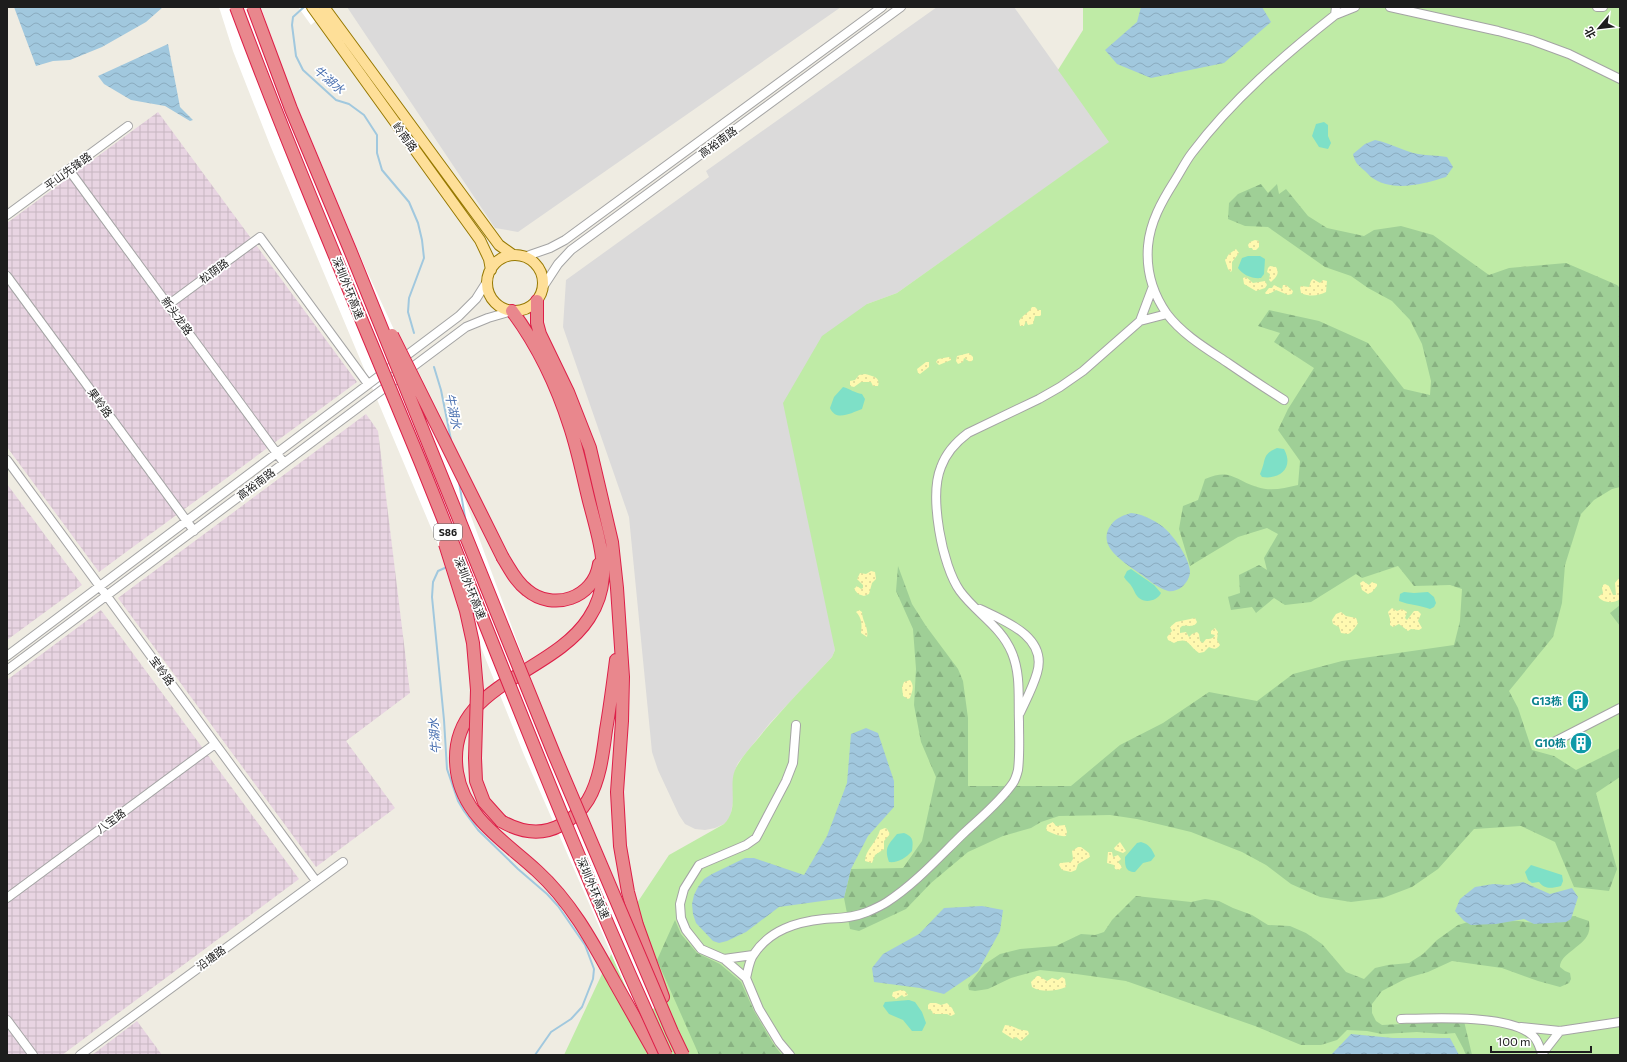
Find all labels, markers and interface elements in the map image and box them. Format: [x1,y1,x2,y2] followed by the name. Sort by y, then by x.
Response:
[1579,8,1619,48] north arrow
[1581,25,1598,41] text: 北
[311,62,349,97] water label: 牛湖水
[390,120,420,154] street label: 岭南路
[696,123,739,160] street label: 高裕南路
[42,149,94,192] street label: 平山先锋路
[330,255,367,321] street label: 深圳外环高速
[197,256,231,286] street label: 松荫路
[159,294,196,337] street label: 新头龙路
[85,386,115,420] street label: 果岭路
[443,392,465,431] water label: 牛湖水
[234,465,277,502] street label: 高裕南路
[434,524,462,540] road number: S86
[452,555,489,621] street label: 深圳外环高速
[147,654,177,688] street label: 宝岭路
[1565,688,1591,714] building icon: G13栋
[1532,694,1562,707] place label: G13栋
[425,717,443,755] water label: 牛湖水
[1568,730,1594,756] building icon: G10栋
[1535,736,1566,749] place label: G10栋
[94,806,128,836] street label: 八宝路
[575,855,612,921] street label: 深圳外环高速
[194,943,228,973] street label: 沿塘路
[1491,1028,1591,1054] scale bar
[1497,1034,1531,1048] text: 100 m

